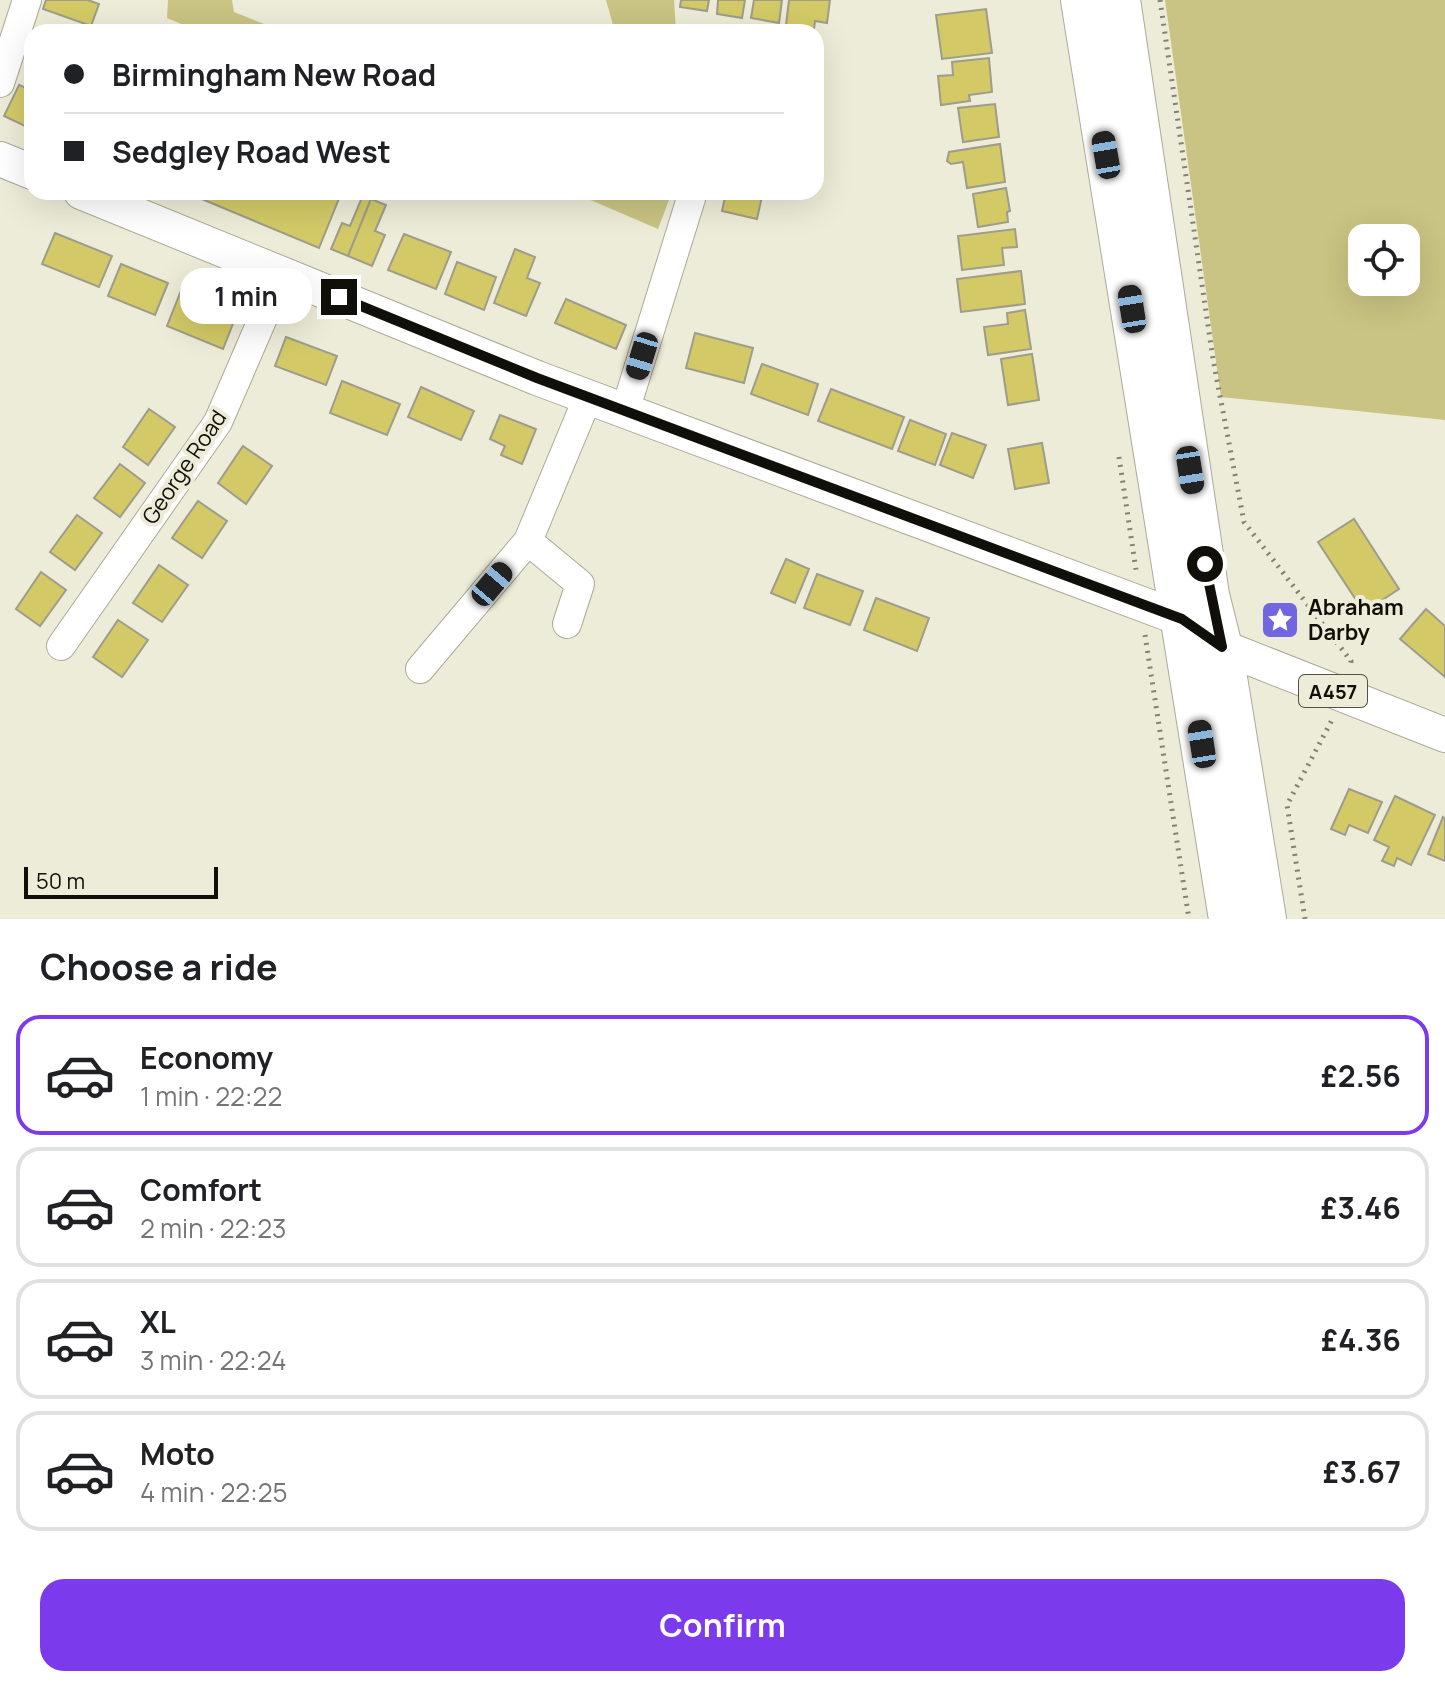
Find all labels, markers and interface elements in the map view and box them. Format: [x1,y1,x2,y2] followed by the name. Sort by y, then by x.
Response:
[112,54,436,95] text: Birmingham New Road
[1090,129,1122,181] car
[112,131,391,172] text: Sedgley Road West
[1348,224,1420,296] map controls
[1348,224,1420,296] button: locate
[179,269,311,325] callout: 1 min
[214,278,278,314] text: 1 min
[321,279,357,315] route end
[1116,283,1148,335] car
[624,330,660,382] car
[135,404,233,530] street label: George Road
[1174,444,1206,496] car
[1187,546,1223,582] route start
[467,558,517,610] car
[1308,592,1404,647] place label: Abraham Darby
[1259,599,1301,641] place icon: Abraham Darby
[1299,675,1367,707] road number: A457
[1186,718,1218,770] car
[24,863,218,899] scale bar
[36,866,85,896] text: 50 m
[40,942,278,991] text: Choose a ride
[140,1037,273,1078] text: Economy
[44,1039,116,1111] icon: car
[1321,1055,1401,1096] text: £2.56
[140,1078,282,1114] text: 1 min · 22:22
[140,1169,262,1210] text: Comfort
[44,1171,116,1243] icon: car
[1320,1187,1401,1228] text: £3.46
[140,1210,286,1246] text: 2 min · 22:23
[140,1301,176,1342] text: XL
[44,1303,116,1375] icon: car
[1321,1319,1401,1360] text: £4.36
[140,1342,286,1378] text: 3 min · 22:24
[140,1433,215,1474] text: Moto
[44,1435,116,1507] icon: car
[1323,1451,1401,1492] text: £3.67
[140,1474,288,1510] text: 4 min · 22:25
[40,1579,1405,1671] button: Confirm

